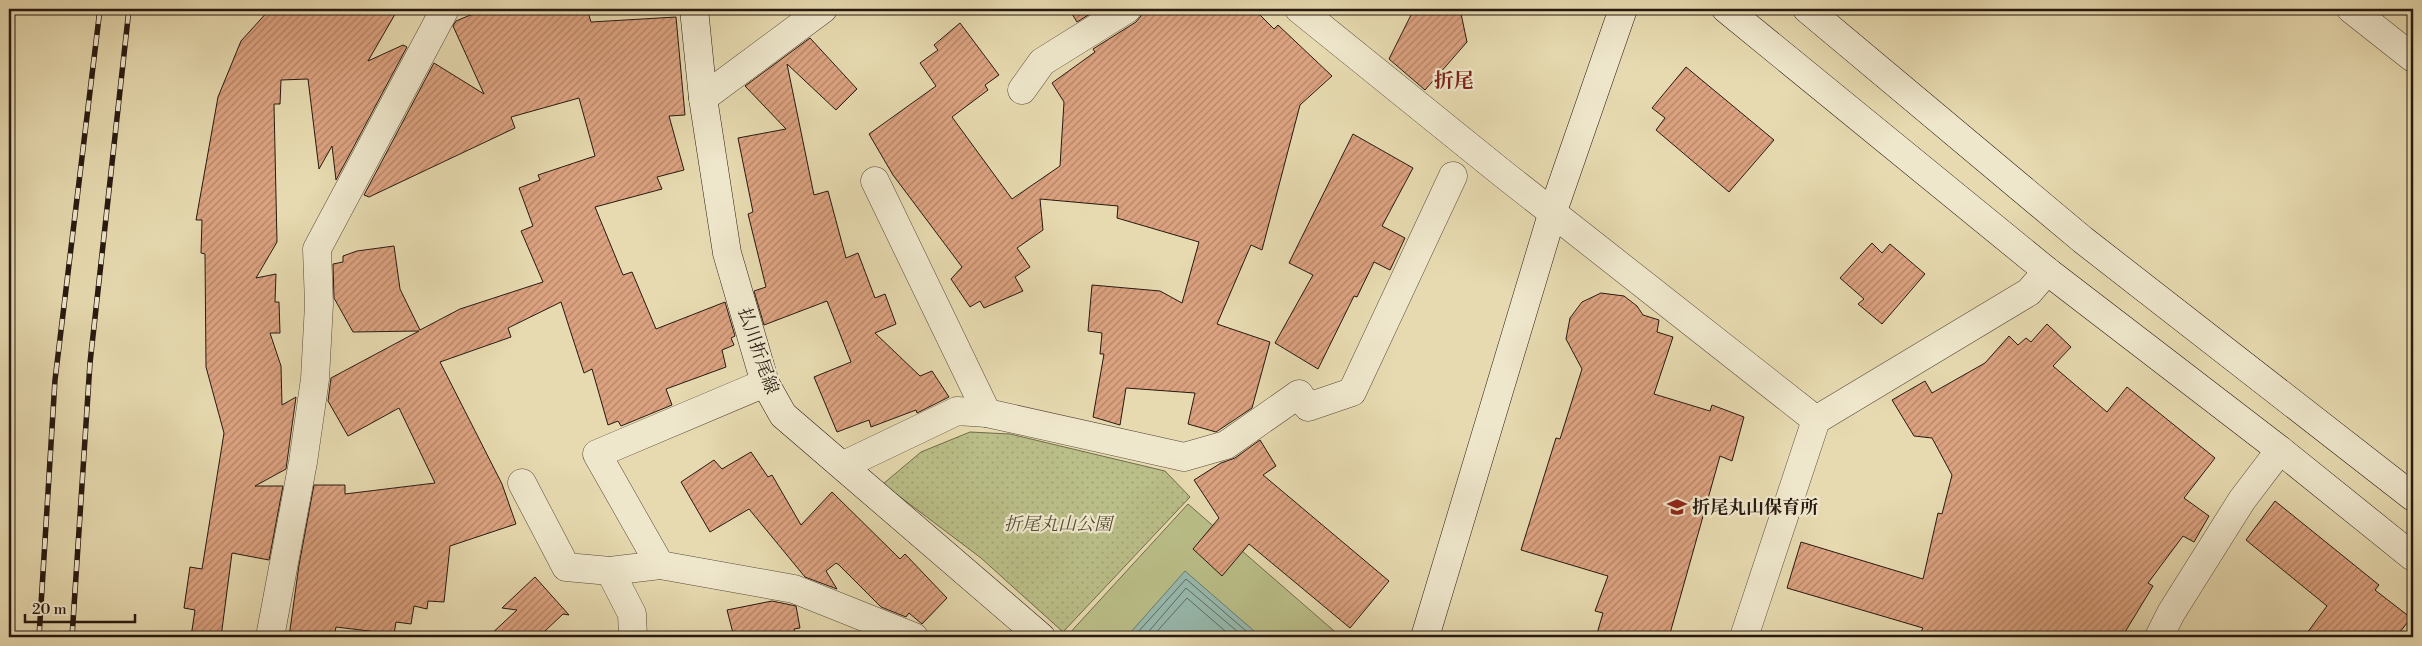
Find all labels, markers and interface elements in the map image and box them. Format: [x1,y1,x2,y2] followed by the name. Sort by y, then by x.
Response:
[1434,69,1474,94] district label: 折尾
[732,305,784,397] street label: 払川折尾線
[1666,496,1688,518] school or university icon: 折尾丸山保育所
[1692,496,1818,519] place label: 折尾丸山保育所
[1004,513,1115,536] park label: 折尾丸山公園
[25,591,135,623] scale bar
[32,600,67,619] text: 20 m

